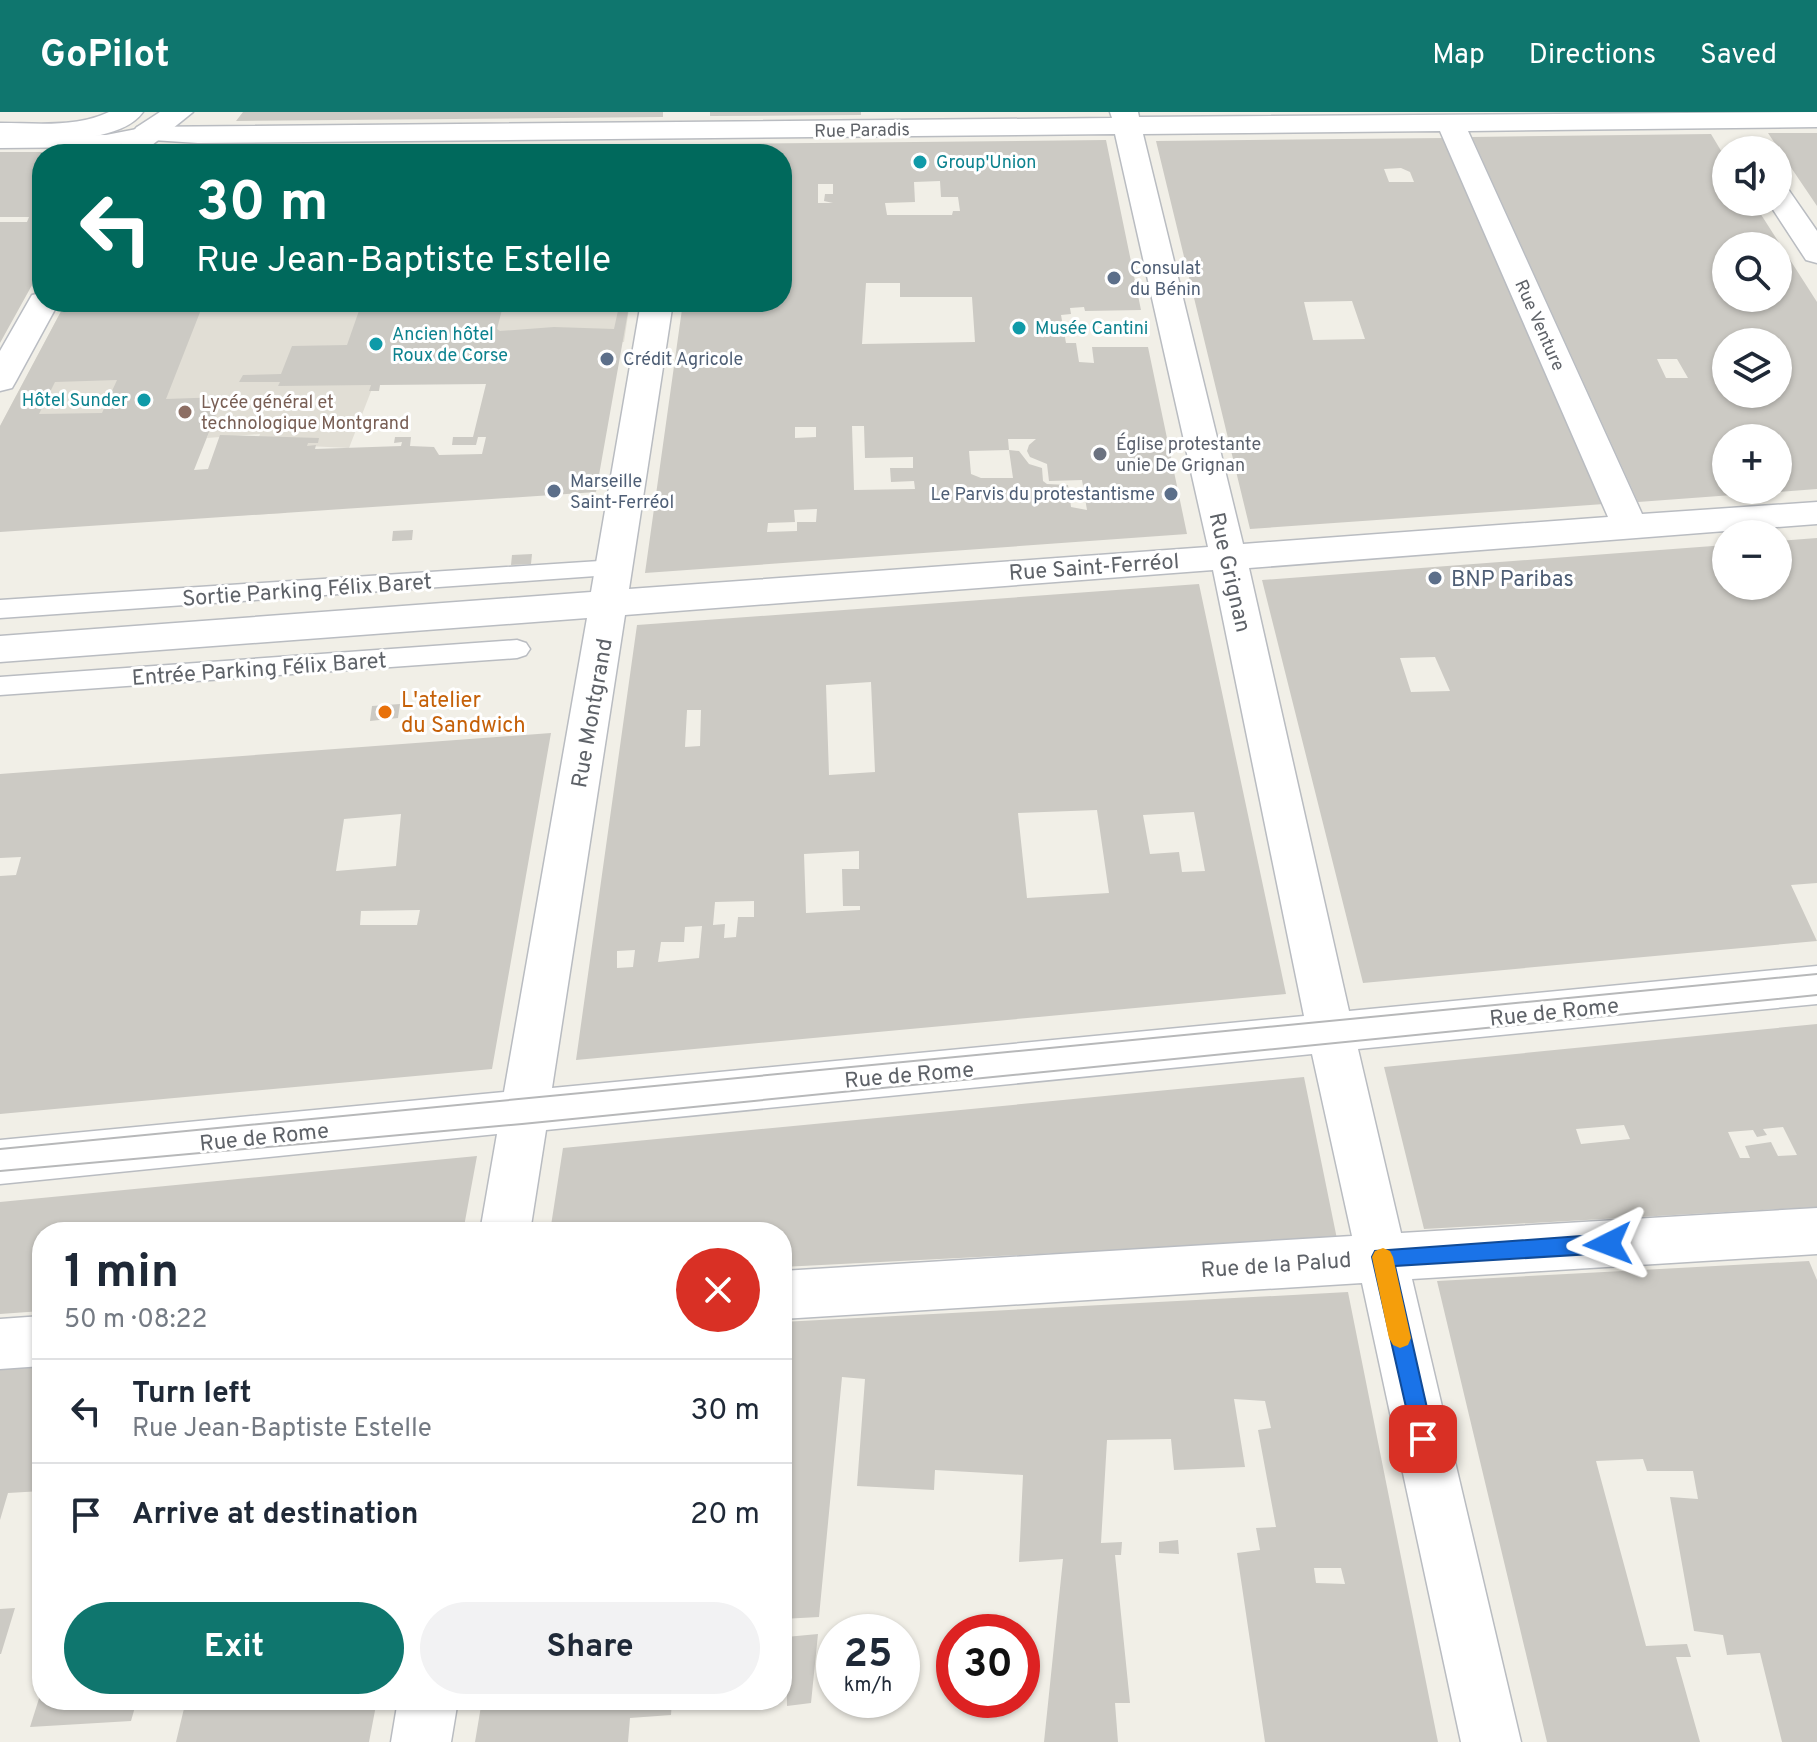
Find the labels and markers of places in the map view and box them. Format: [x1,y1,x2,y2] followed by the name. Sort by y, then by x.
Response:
[936,152,1036,175] place label: Group'Union
[911,153,929,171] marker: Group'Union
[1130,258,1201,302] place label: Consulat du Bénin
[1105,269,1123,287] marker: Consulat du Bénin
[1035,318,1148,341] place label: Musée Cantini
[1010,319,1028,337] marker: Musée Cantini
[392,324,508,368] place label: Ancien hôtel Roux de Corse
[367,335,385,353] marker: Ancien hôtel Roux de Corse
[623,349,743,372] place label: Crédit Agricole
[598,350,616,368] marker: Crédit Agricole
[22,390,128,413] place label: Hôtel Sunder
[135,391,153,409] marker: Hôtel Sunder
[201,392,409,436] place label: Lycée général et technologique Montgrand
[176,403,194,421] marker: Lycée général et technologique Montgrand
[1116,432,1261,478] place label: Église protestante unie De Grignan
[1091,445,1109,463] marker: Église protestante unie De Grignan
[570,471,674,515] place label: Marseille Saint-Ferréol
[545,482,563,500] marker: Marseille Saint-Ferréol
[931,484,1155,507] place label: Le Parvis du protestantisme
[1162,485,1180,503] marker: Le Parvis du protestantisme
[1451,567,1574,594] place label: BNP Paribas
[1426,569,1444,587] marker: BNP Paribas
[401,688,526,740] place label: L'atelier du Sandwich
[376,703,394,721] marker: L'atelier du Sandwich
[1389,1405,1457,1473] pin

